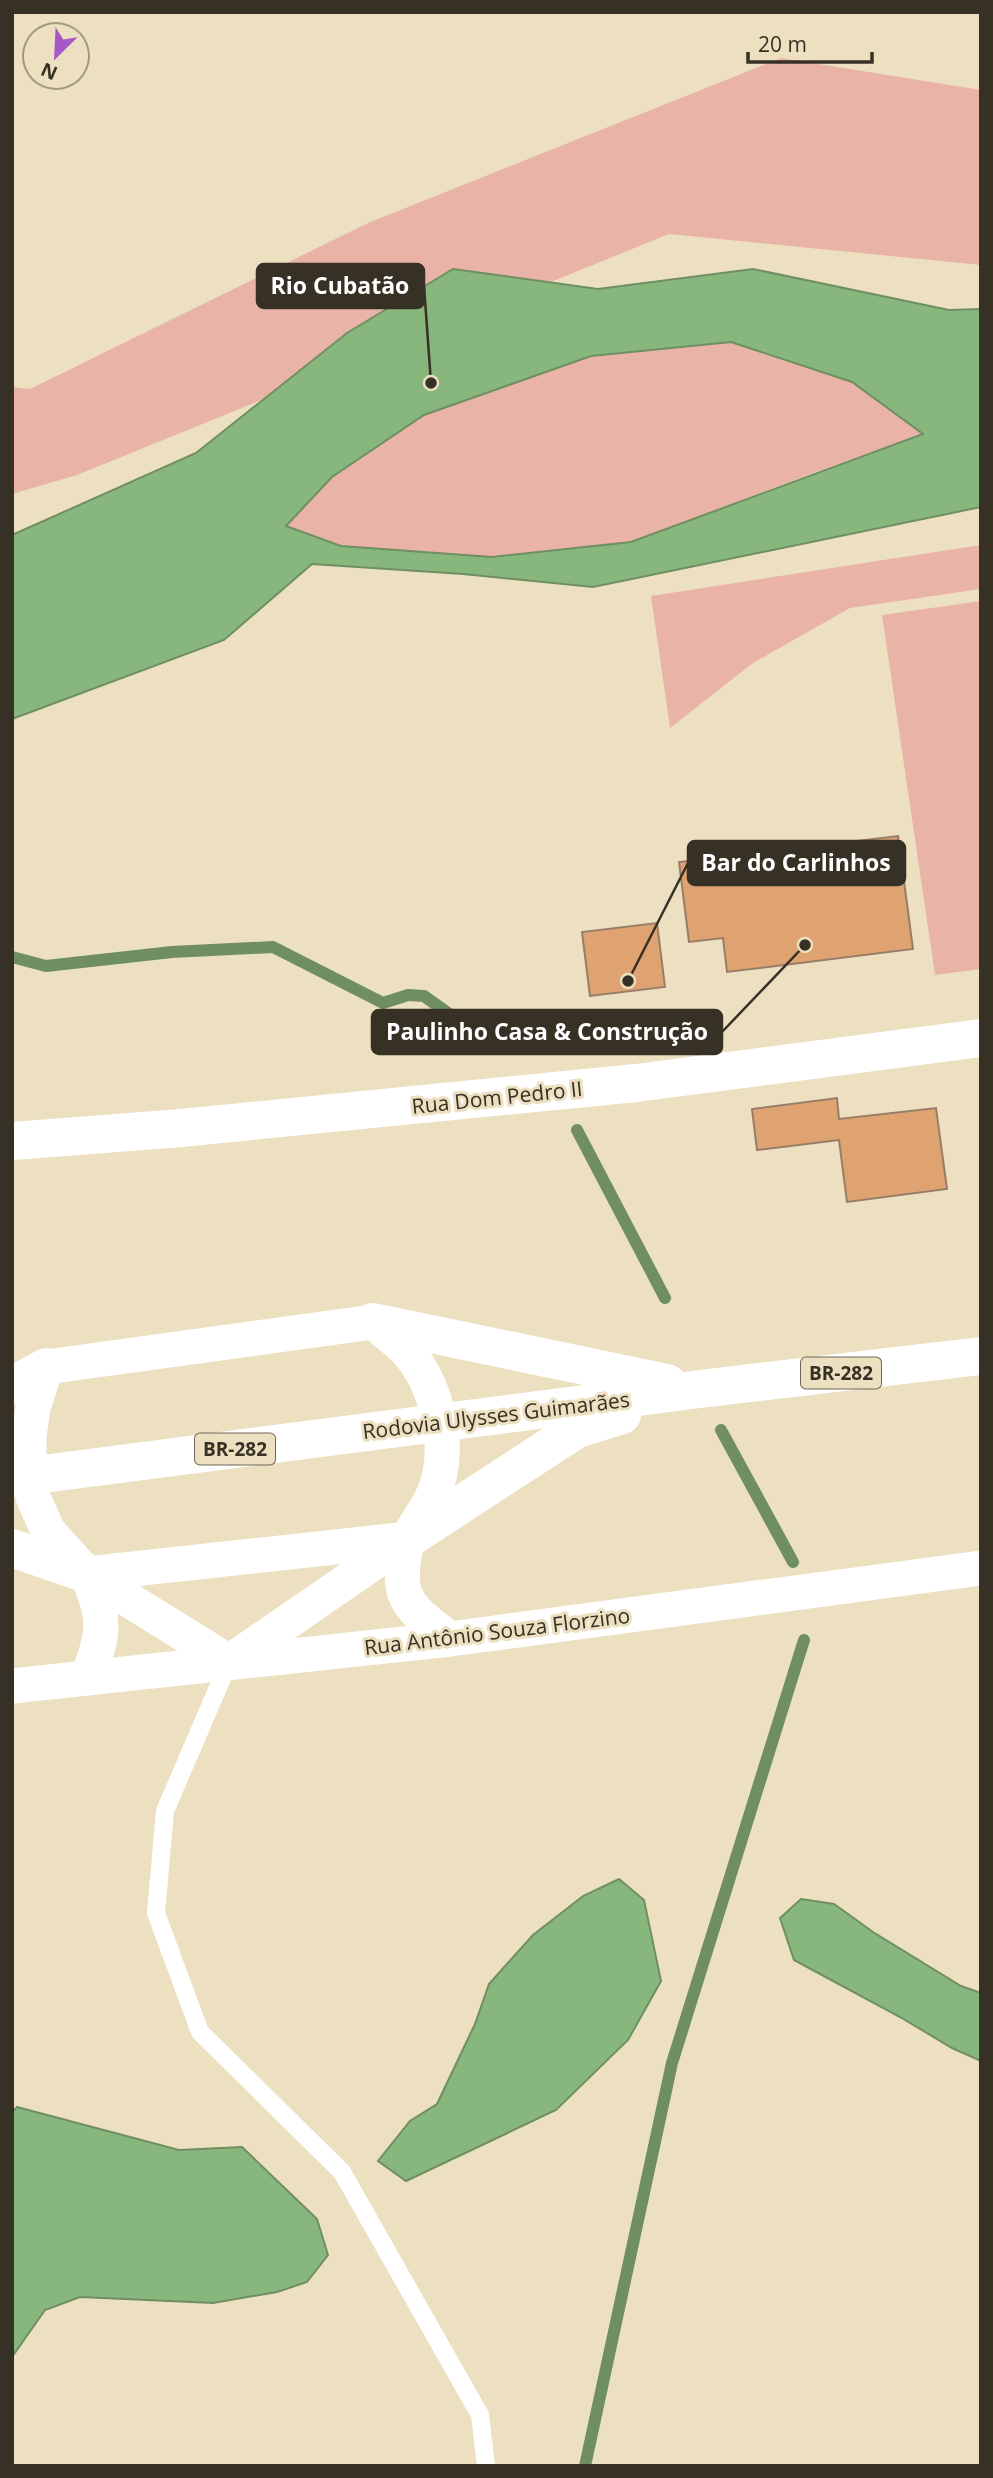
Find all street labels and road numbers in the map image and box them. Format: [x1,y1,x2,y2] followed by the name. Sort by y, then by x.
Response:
[410,1074,584,1120] street label: Rua Dom Pedro II
[801,1358,881,1388] road number: BR-282
[361,1385,631,1445] street label: Rodovia Ulysses Guimarães
[195,1434,275,1464] road number: BR-282
[363,1601,631,1661] street label: Rua Antônio Souza Florzino

